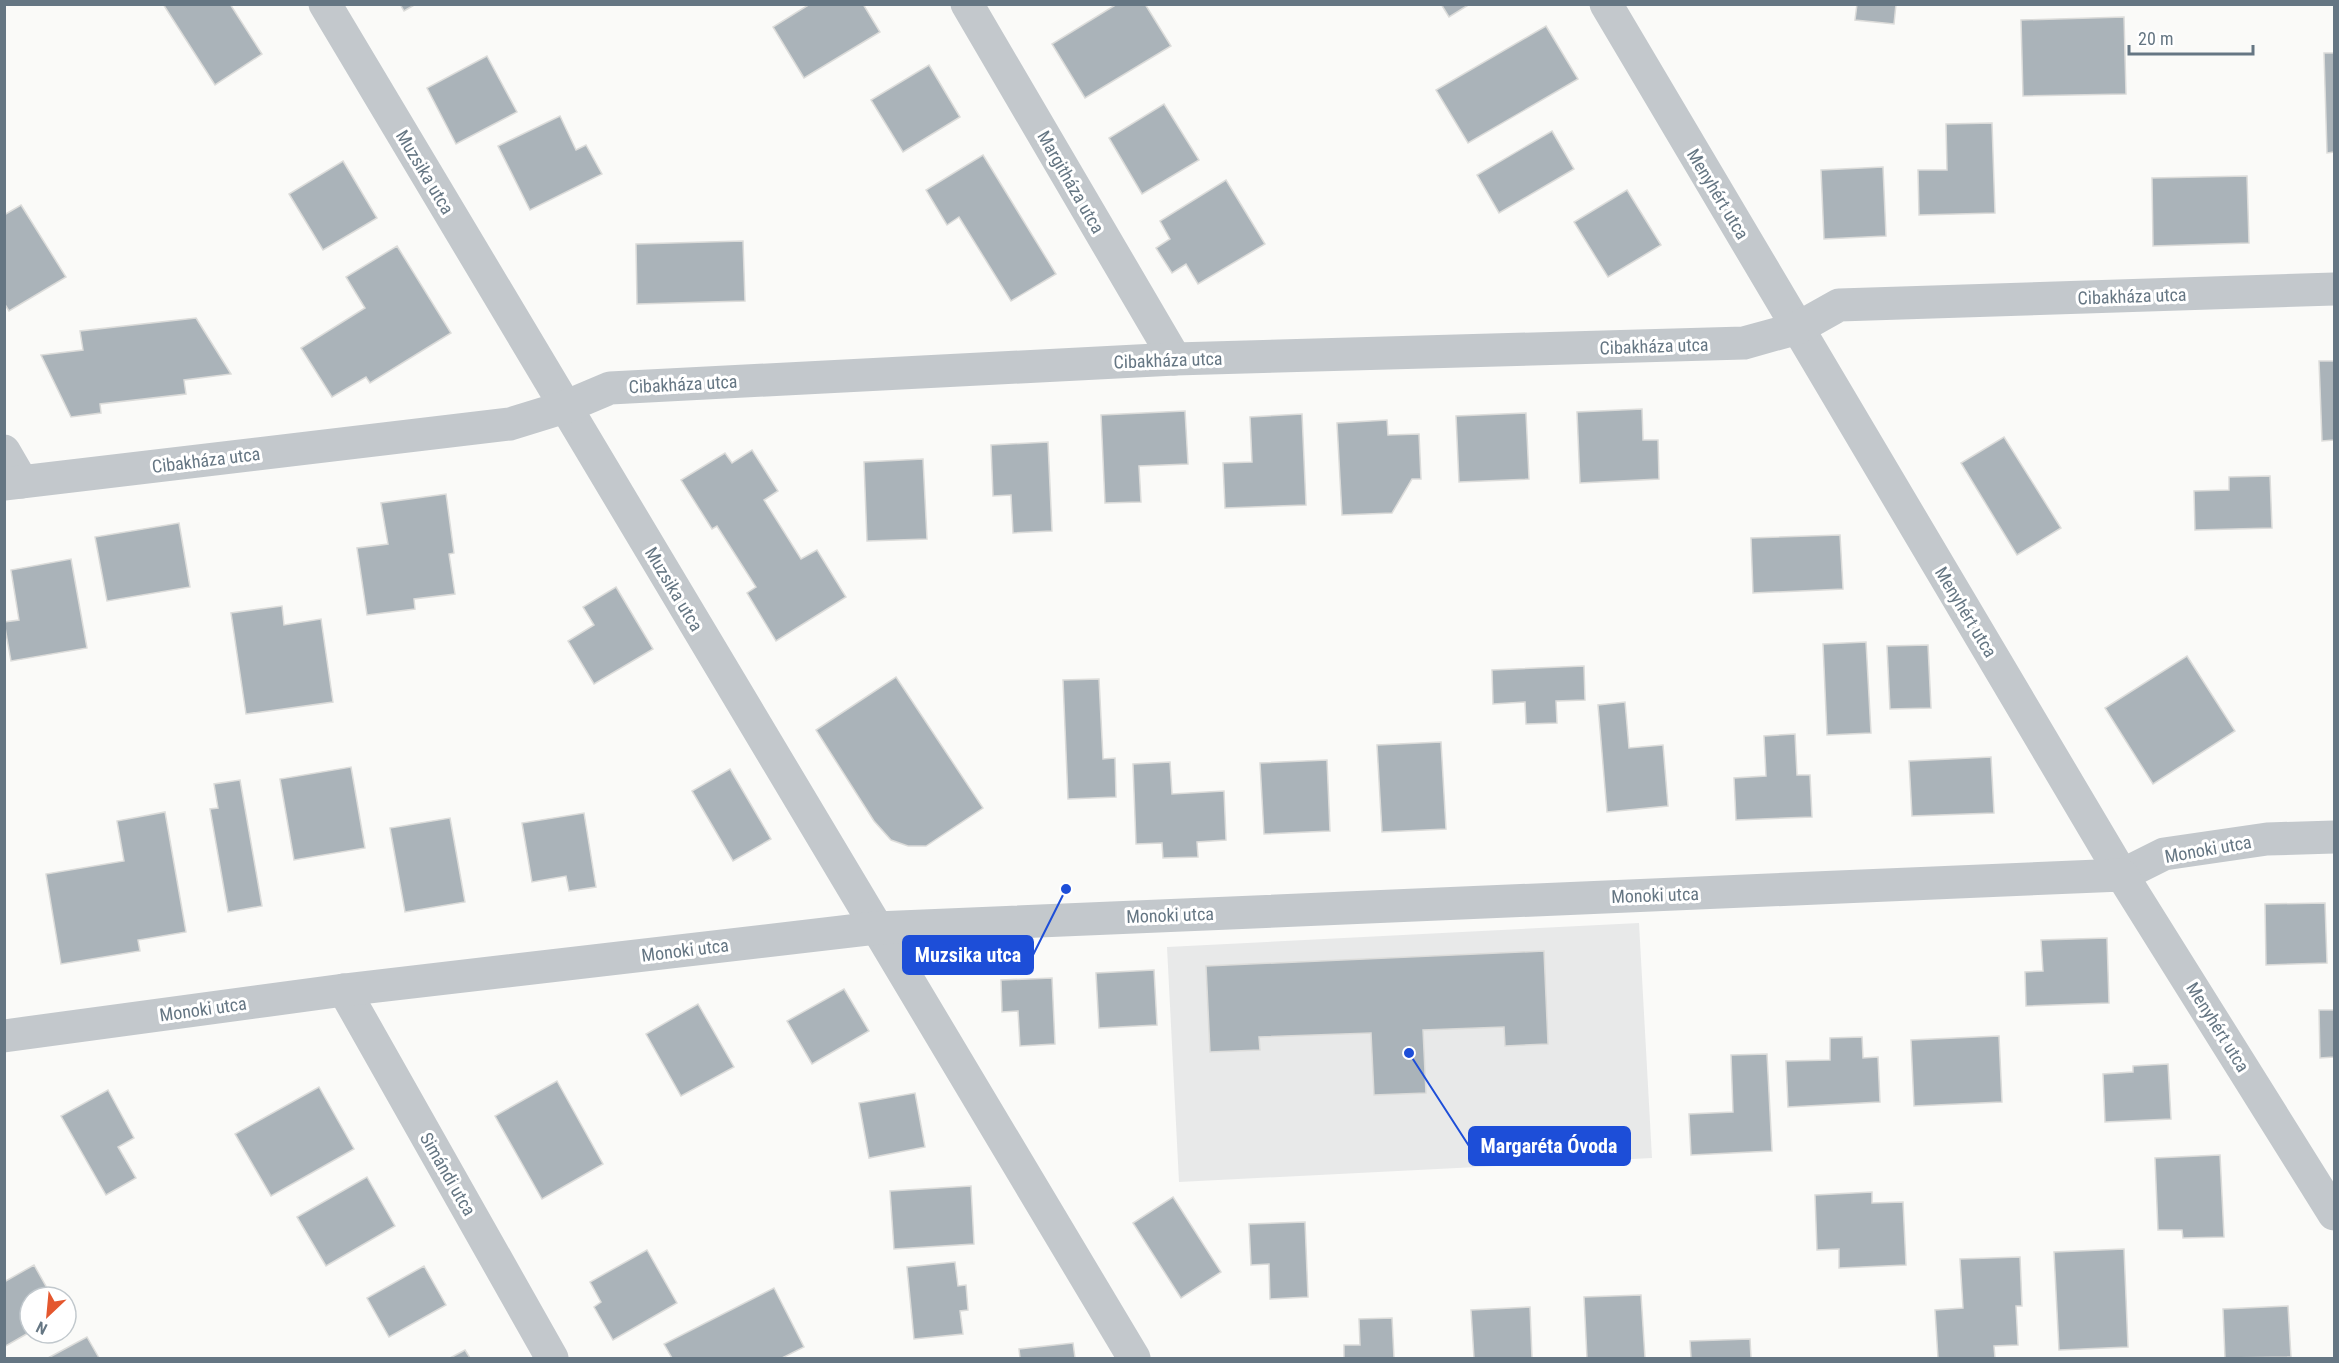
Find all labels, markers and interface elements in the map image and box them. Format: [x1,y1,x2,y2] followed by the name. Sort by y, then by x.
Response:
[2129,18,2254,56] scale bar
[2138,28,2173,49] text: 20 m
[392,126,458,218] street label: Muzsika utca
[1033,127,1109,237] street label: Margitháza utca
[1683,145,1753,243] street label: Menyhért utca
[2077,284,2187,308] street label: Cibakháza utca
[1599,334,1709,358] street label: Cibakháza utca
[1113,348,1223,372] street label: Cibakháza utca
[628,371,738,397] street label: Cibakháza utca
[151,443,261,477] street label: Cibakháza utca
[641,543,707,635] street label: Muzsika utca
[1931,563,2001,661] street label: Menyhért utca
[2163,831,2253,867] street label: Monoki utca
[1611,883,1699,907] street label: Monoki utca
[1126,903,1214,927] street label: Monoki utca
[640,934,730,966] street label: Monoki utca
[903,936,1033,974] callout: Muzsika utca
[915,943,1021,967] text: Muzsika utca
[2182,978,2254,1076] street label: Menyhért utca
[158,992,248,1026] street label: Monoki utca
[1469,1127,1630,1165] callout: Margaréta Óvoda
[416,1129,480,1219] street label: Simándi utca
[1481,1134,1617,1158] text: Margaréta Óvoda
[18,1285,78,1345] north arrow
[33,1317,50,1339] text: N

